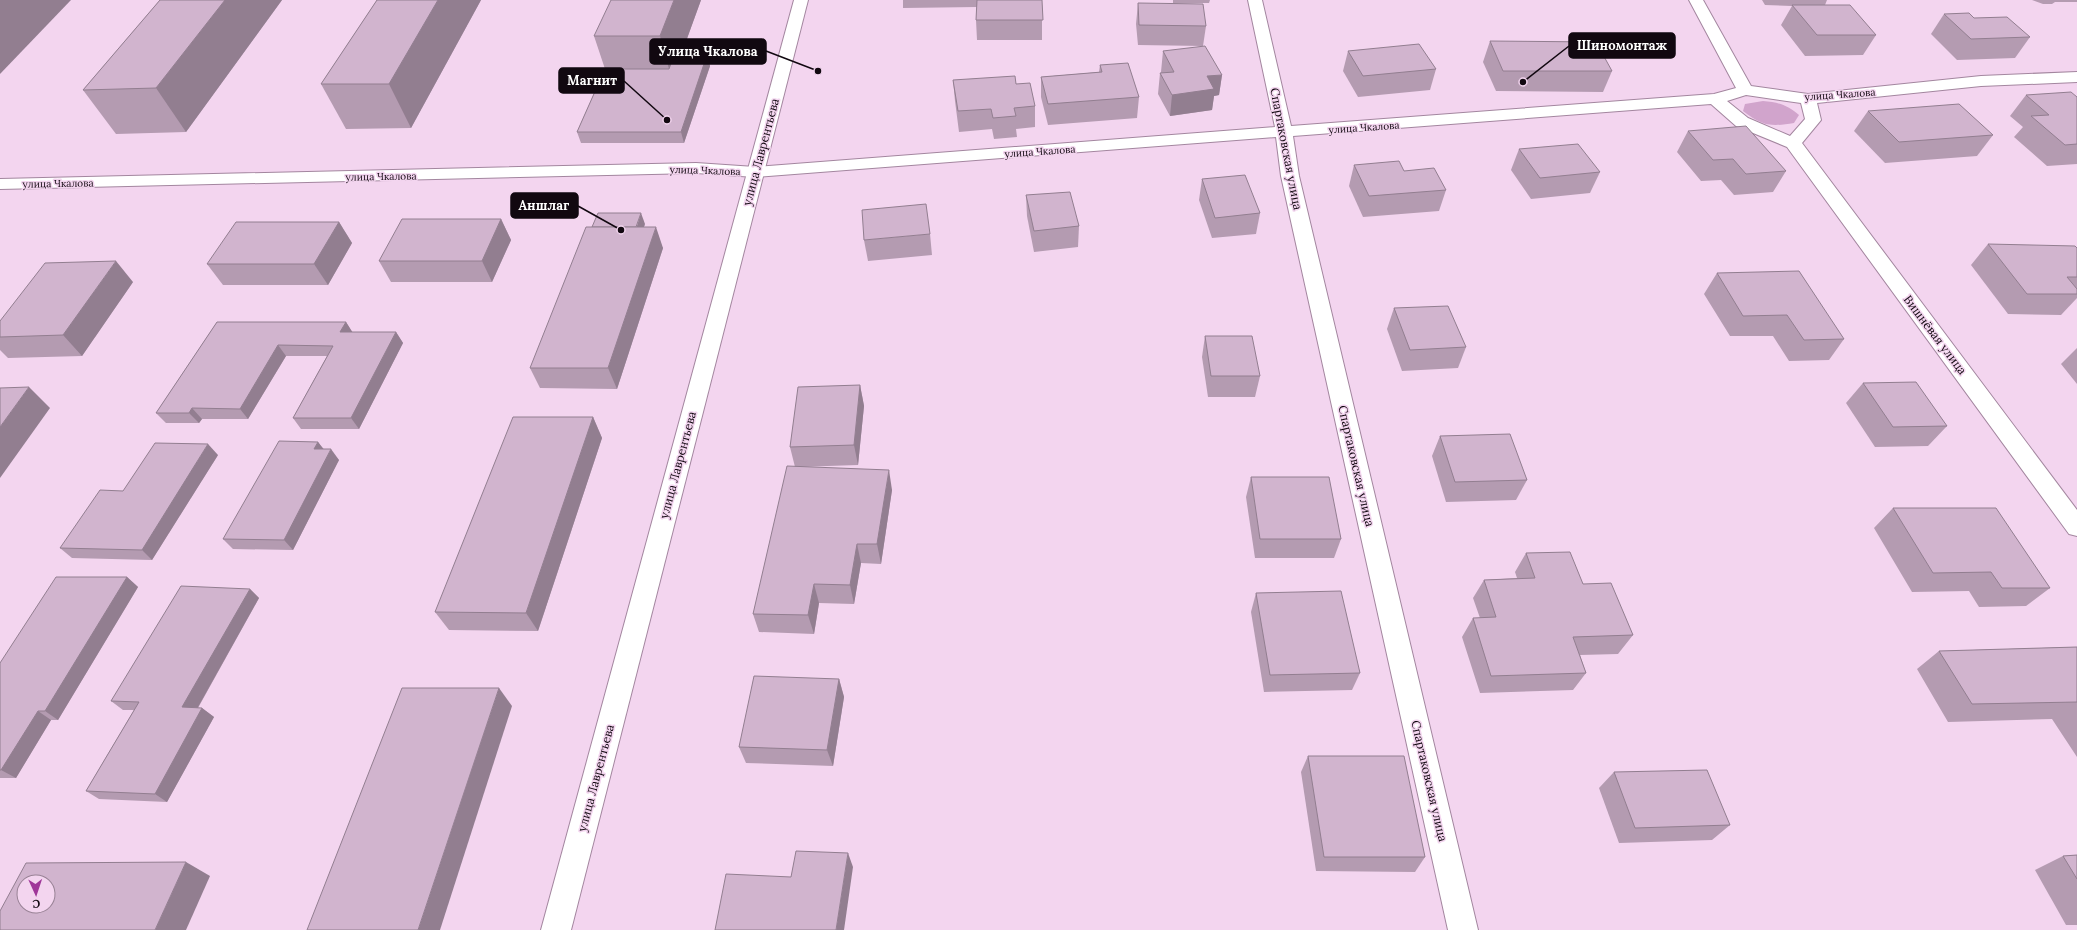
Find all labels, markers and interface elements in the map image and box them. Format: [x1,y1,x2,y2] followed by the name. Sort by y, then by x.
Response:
[1569,33,1675,58] callout: Шиномонтаж
[1577,37,1668,54] text: Шиномонтаж
[650,39,766,64] callout: Улица Чкалова
[658,43,758,60] text: Улица Чкалова
[559,68,624,93] callout: Магнит
[567,72,617,89] text: Магнит
[1804,86,1876,103] street label: улица Чкалова
[1267,87,1306,211] street label: Спартаковская улица
[739,97,782,207] street label: улица Лаврентьева
[1328,119,1400,136] street label: улица Чкалова
[1004,143,1076,160] street label: улица Чкалова
[669,163,741,178] street label: улица Чкалова
[345,169,417,184] street label: улица Чкалова
[22,176,94,191] street label: улица Чкалова
[511,193,578,218] callout: Аншлаг
[518,197,570,214] text: Аншлаг
[1901,292,1970,377] street label: Вишнёвая улица
[1335,404,1378,528] street label: Спартаковская улица
[656,410,699,520] street label: улица Лаврентьева
[1408,719,1451,843] street label: Спартаковская улица
[574,723,617,833] street label: улица Лаврентьева
[16,874,56,914] north arrow
[32,897,41,911] text: С

